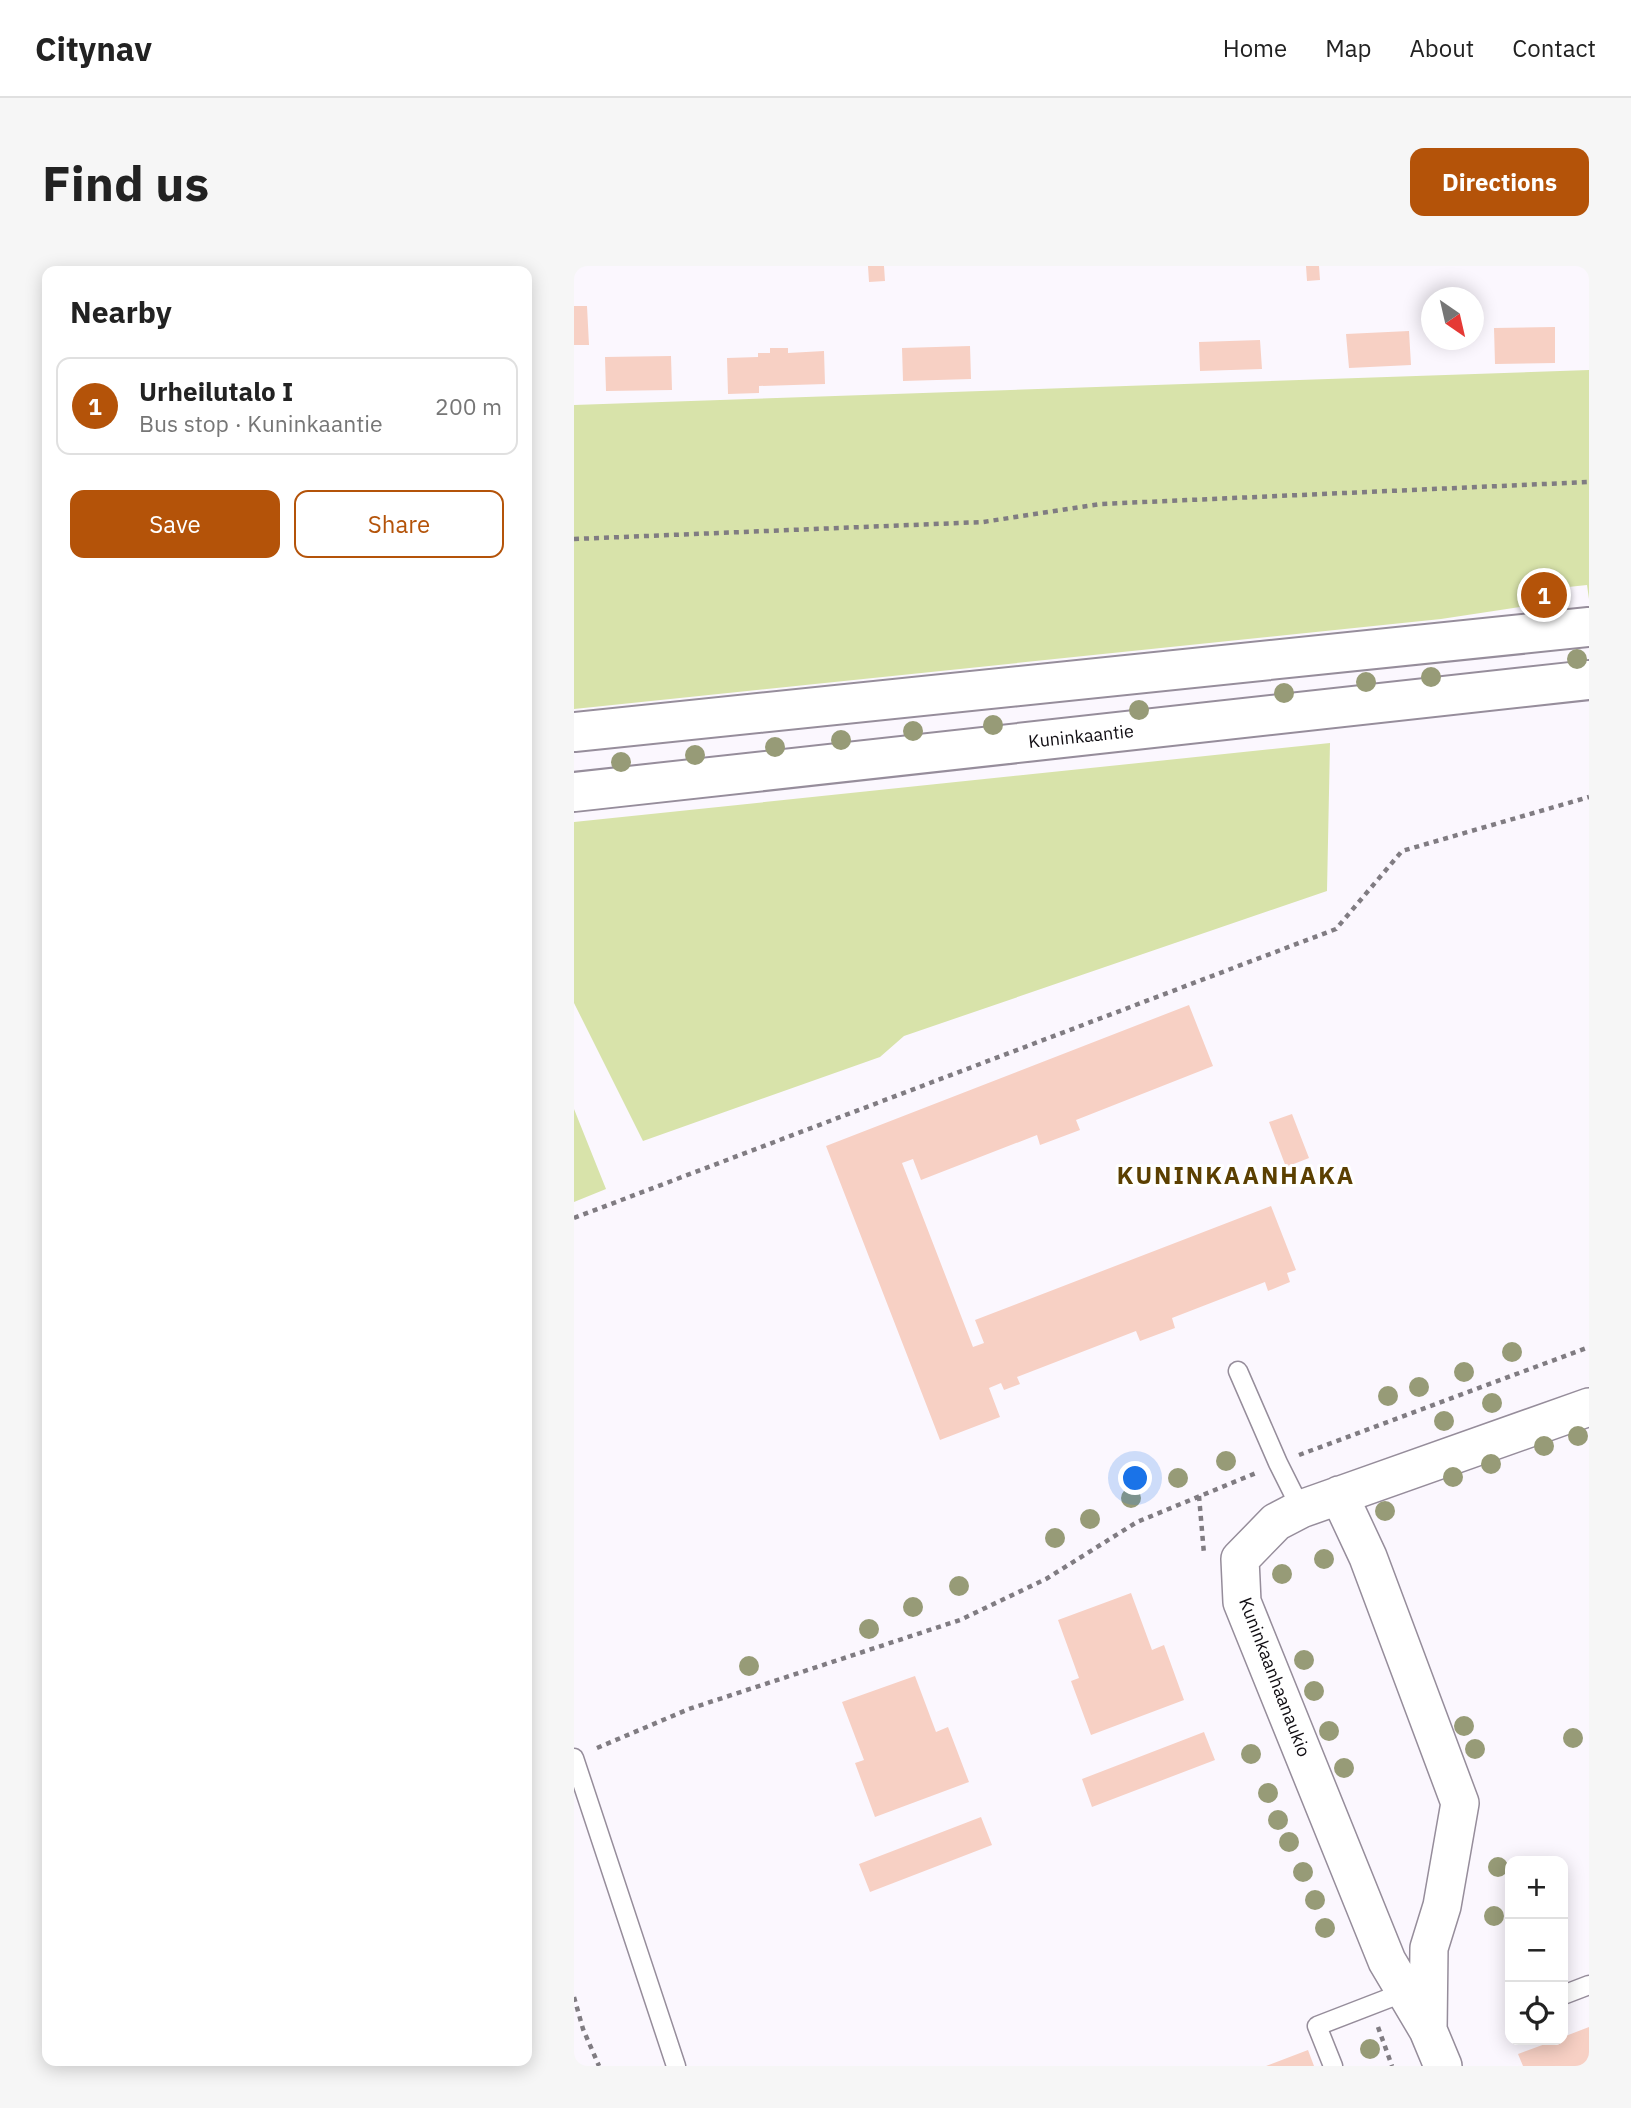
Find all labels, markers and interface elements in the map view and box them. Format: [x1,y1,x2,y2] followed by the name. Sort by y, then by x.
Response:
[35,27,152,70] text: Citynav
[1223,32,1287,64] text: Home
[1325,32,1371,64] text: Map
[1409,32,1474,64] text: About
[1512,32,1596,64] text: Contact
[1410,148,1589,216] button: Directions
[42,151,209,214] text: Find us
[1421,287,1484,350] north arrow
[70,292,172,331] text: Nearby
[139,374,293,408] text: Urheilutalo I
[88,391,102,421] text: 1
[435,391,502,421] text: 200 m
[139,408,383,438] text: Bus stop · Kuninkaantie
[70,490,280,558] button: Save
[294,490,504,558] button: Share
[1521,569,1567,621] pin: 1
[1027,719,1135,753] street label: Kuninkaantie
[1117,1159,1355,1191] district label: KUNINKAANHAKA
[1118,1461,1152,1495] your location
[1234,1594,1316,1760] street label: Kuninkaanhaanaukio
[1505,1856,1568,2045] map controls
[1505,1856,1568,1919] button: +
[1505,1919,1568,1982] button: −
[1505,1982,1568,2045] button: locate

